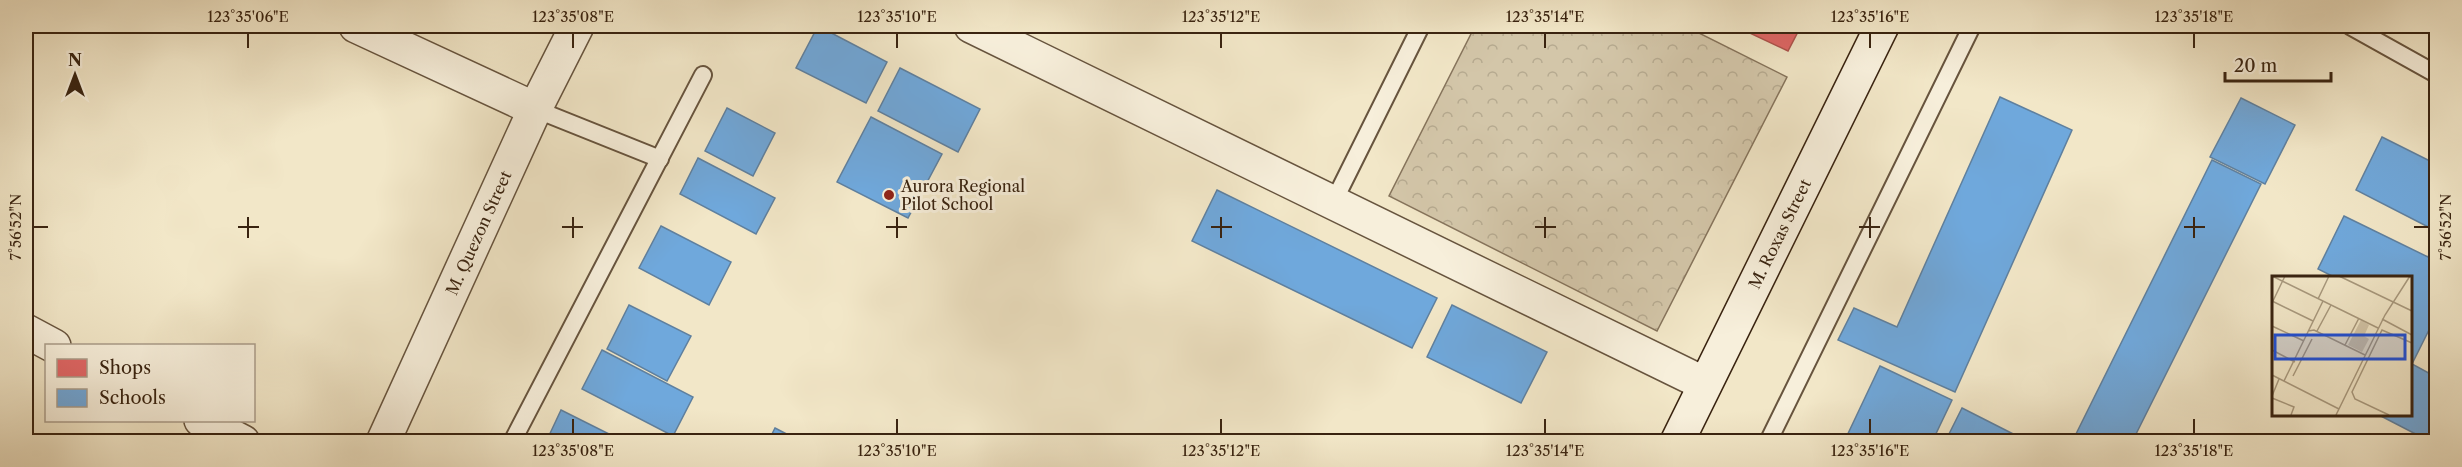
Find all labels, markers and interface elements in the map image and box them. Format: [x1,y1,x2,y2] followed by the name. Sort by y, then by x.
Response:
[207,7,289,26] text: 123°35'06"E
[532,7,614,26] text: 123°35'08"E
[857,7,937,26] text: 123°35'10"E
[1182,7,1260,26] text: 123°35'12"E
[1506,7,1584,26] text: 123°35'14"E
[1831,7,1909,26] text: 123°35'16"E
[2155,7,2233,26] text: 123°35'18"E
[45,45,105,105] north arrow
[2225,45,2332,83] scale bar
[68,50,82,70] text: N
[2234,55,2278,77] text: 20 m
[441,167,516,298] street label: M. Quezon Street
[1744,175,1815,292] street label: M. Roxas Street
[900,176,1025,214] place label: Aurora Regional Pilot School
[882,188,896,202] marker: Aurora Regional Pilot School
[6,194,25,260] text: 7°56'52"N
[2436,194,2455,260] text: 7°56'52"N
[2272,276,2411,416] inset map
[45,344,255,422] legend
[99,357,151,379] text: Shops
[99,387,166,409] text: Schools
[532,441,614,460] text: 123°35'08"E
[857,441,937,460] text: 123°35'10"E
[1182,441,1260,460] text: 123°35'12"E
[1506,441,1584,460] text: 123°35'14"E
[1831,441,1909,460] text: 123°35'16"E
[2155,441,2233,460] text: 123°35'18"E

